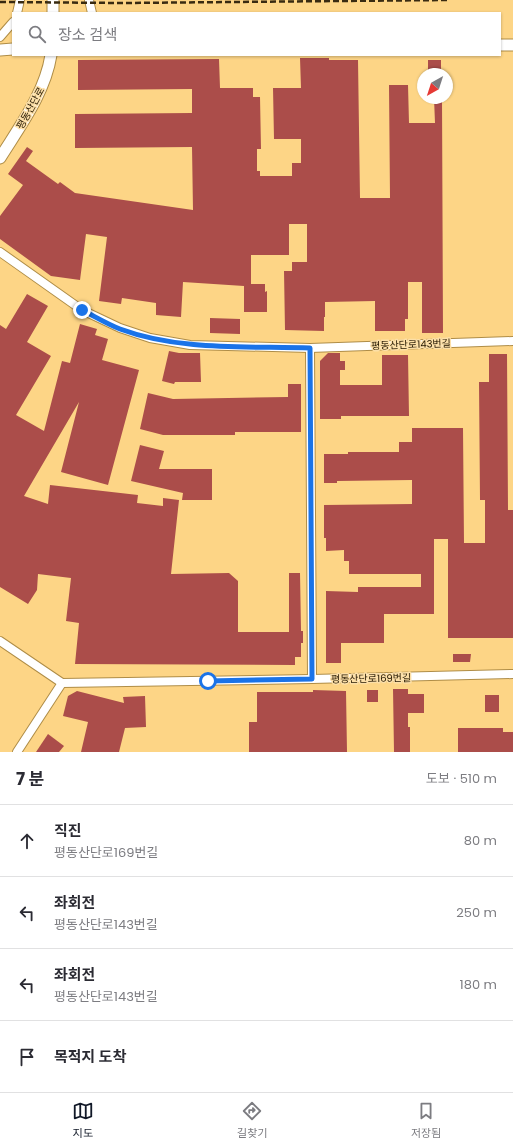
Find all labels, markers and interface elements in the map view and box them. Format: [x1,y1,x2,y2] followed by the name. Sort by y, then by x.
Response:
[12,12,501,56] search box
[26,23,48,45] icon: search
[58,24,117,45] text: 장소 검색
[417,68,453,104] north arrow
[13,84,48,132] street label: 평동산단로
[73,301,91,319] route end
[371,336,451,353] street label: 평동산단로143번길
[331,670,411,687] street label: 평동산단로169번길
[199,672,217,690] route start
[16,767,44,791] text: 7 분
[426,769,497,788] text: 도보 · 510 m
[54,820,82,841] text: 직진
[16,830,38,852] icon: ahead
[464,831,497,850] text: 80 m
[54,843,158,862] text: 평동산단로169번길
[54,892,95,913] text: 좌회전
[16,902,38,924] icon: left
[456,903,497,922] text: 250 m
[54,915,158,934] text: 평동산단로143번길
[54,964,95,985] text: 좌회전
[16,974,38,996] icon: left
[460,975,497,994] text: 180 m
[54,987,158,1006] text: 평동산단로143번길
[16,1046,38,1068] icon: arrive
[54,1046,126,1067] text: 목적지 도착
[72,1100,94,1142] tab: 지도
[237,1100,267,1142] tab: 길찾기
[411,1100,441,1142] tab: 저장됨

